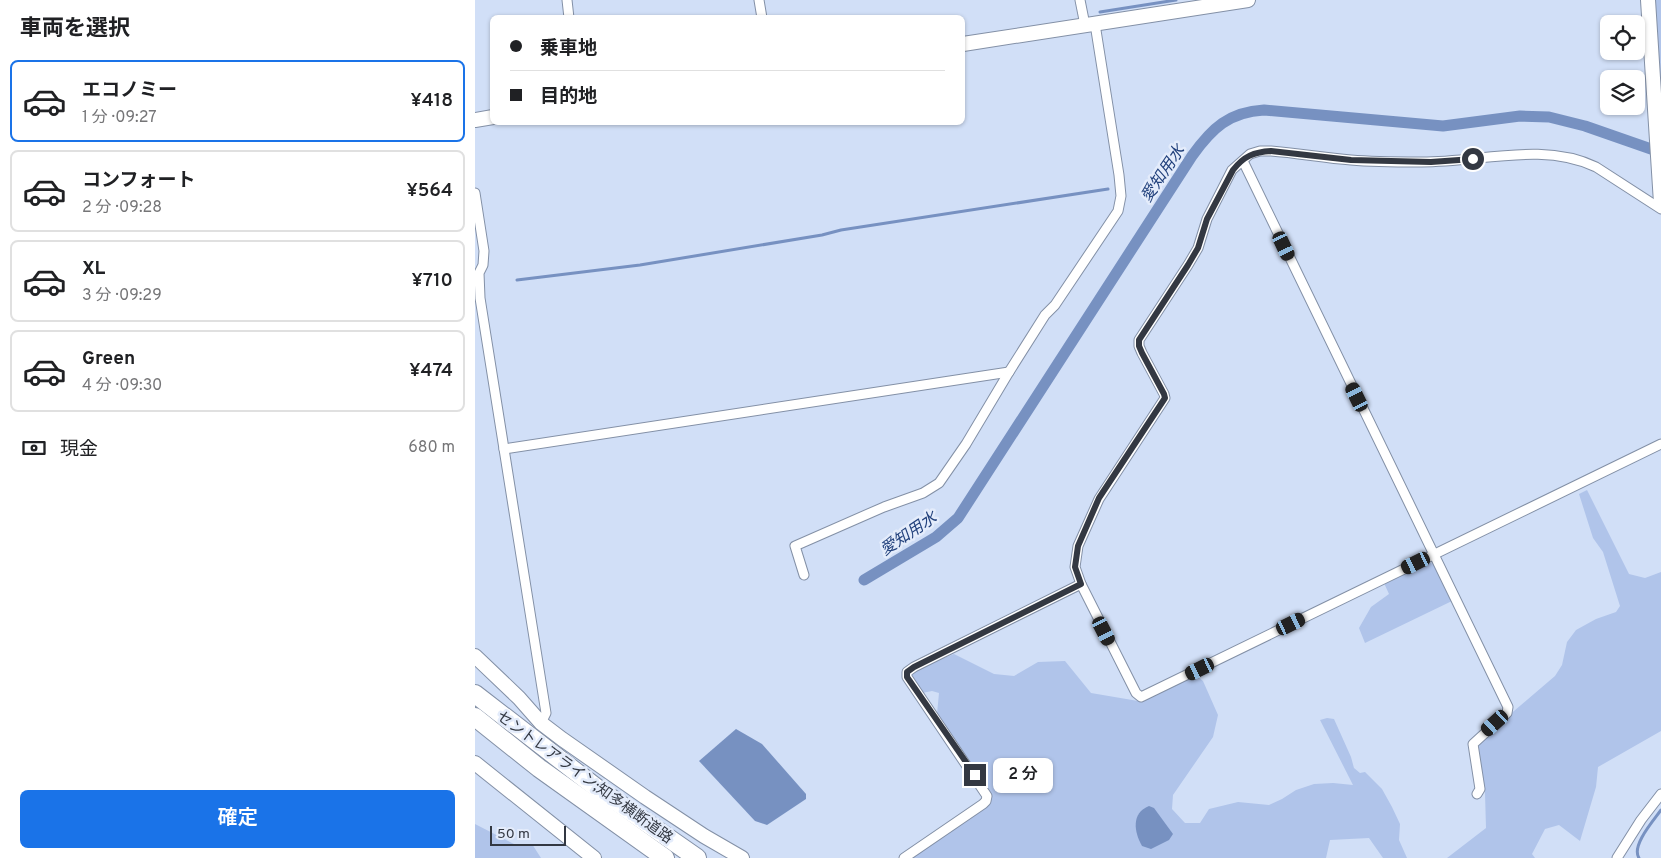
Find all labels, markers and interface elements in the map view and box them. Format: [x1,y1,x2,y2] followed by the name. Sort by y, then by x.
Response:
[1600,15,1645,115] map controls
[1600,15,1645,60] button: locate
[20,16,130,43] text: 車両を選択
[540,37,597,61] text: 乗車地
[1600,70,1645,115] button: layers
[22,79,67,124] icon: car
[82,79,177,103] text: エコノミー
[540,85,597,109] text: 目的地
[410,89,453,113] text: ¥418
[82,108,157,128] text: 1 分 · 09:27
[1137,140,1191,206] water label: 愛知用水
[1462,148,1484,170] route start
[22,169,67,214] icon: car
[82,169,195,193] text: コンフォート
[406,179,453,203] text: ¥564
[82,198,162,218] text: 2 分 · 09:28
[1270,229,1297,263] car
[82,257,105,281] text: XL
[22,259,67,304] icon: car
[411,269,453,293] text: ¥710
[82,286,162,306] text: 3 分 · 09:29
[82,347,135,371] text: Green
[22,349,67,394] icon: car
[409,359,453,383] text: ¥474
[82,376,162,396] text: 4 分 · 09:30
[1343,380,1370,414] car
[20,434,48,462] icon: cash
[60,438,98,462] text: 現金
[408,438,455,458] text: 680 m
[877,507,943,561] water label: 愛知用水
[1399,550,1432,576] car
[1274,611,1307,637] car
[1090,614,1117,648] car
[1183,656,1216,682] car
[1478,707,1511,739] car
[492,708,676,849] street label: セントレアライン;知多横断道路
[993,758,1053,792] callout: 2 分
[964,764,986,786] route end
[1008,765,1038,785] text: 2 分
[20,790,455,848] button: 確定
[490,823,566,846] scale bar
[497,826,530,843] text: 50 m

